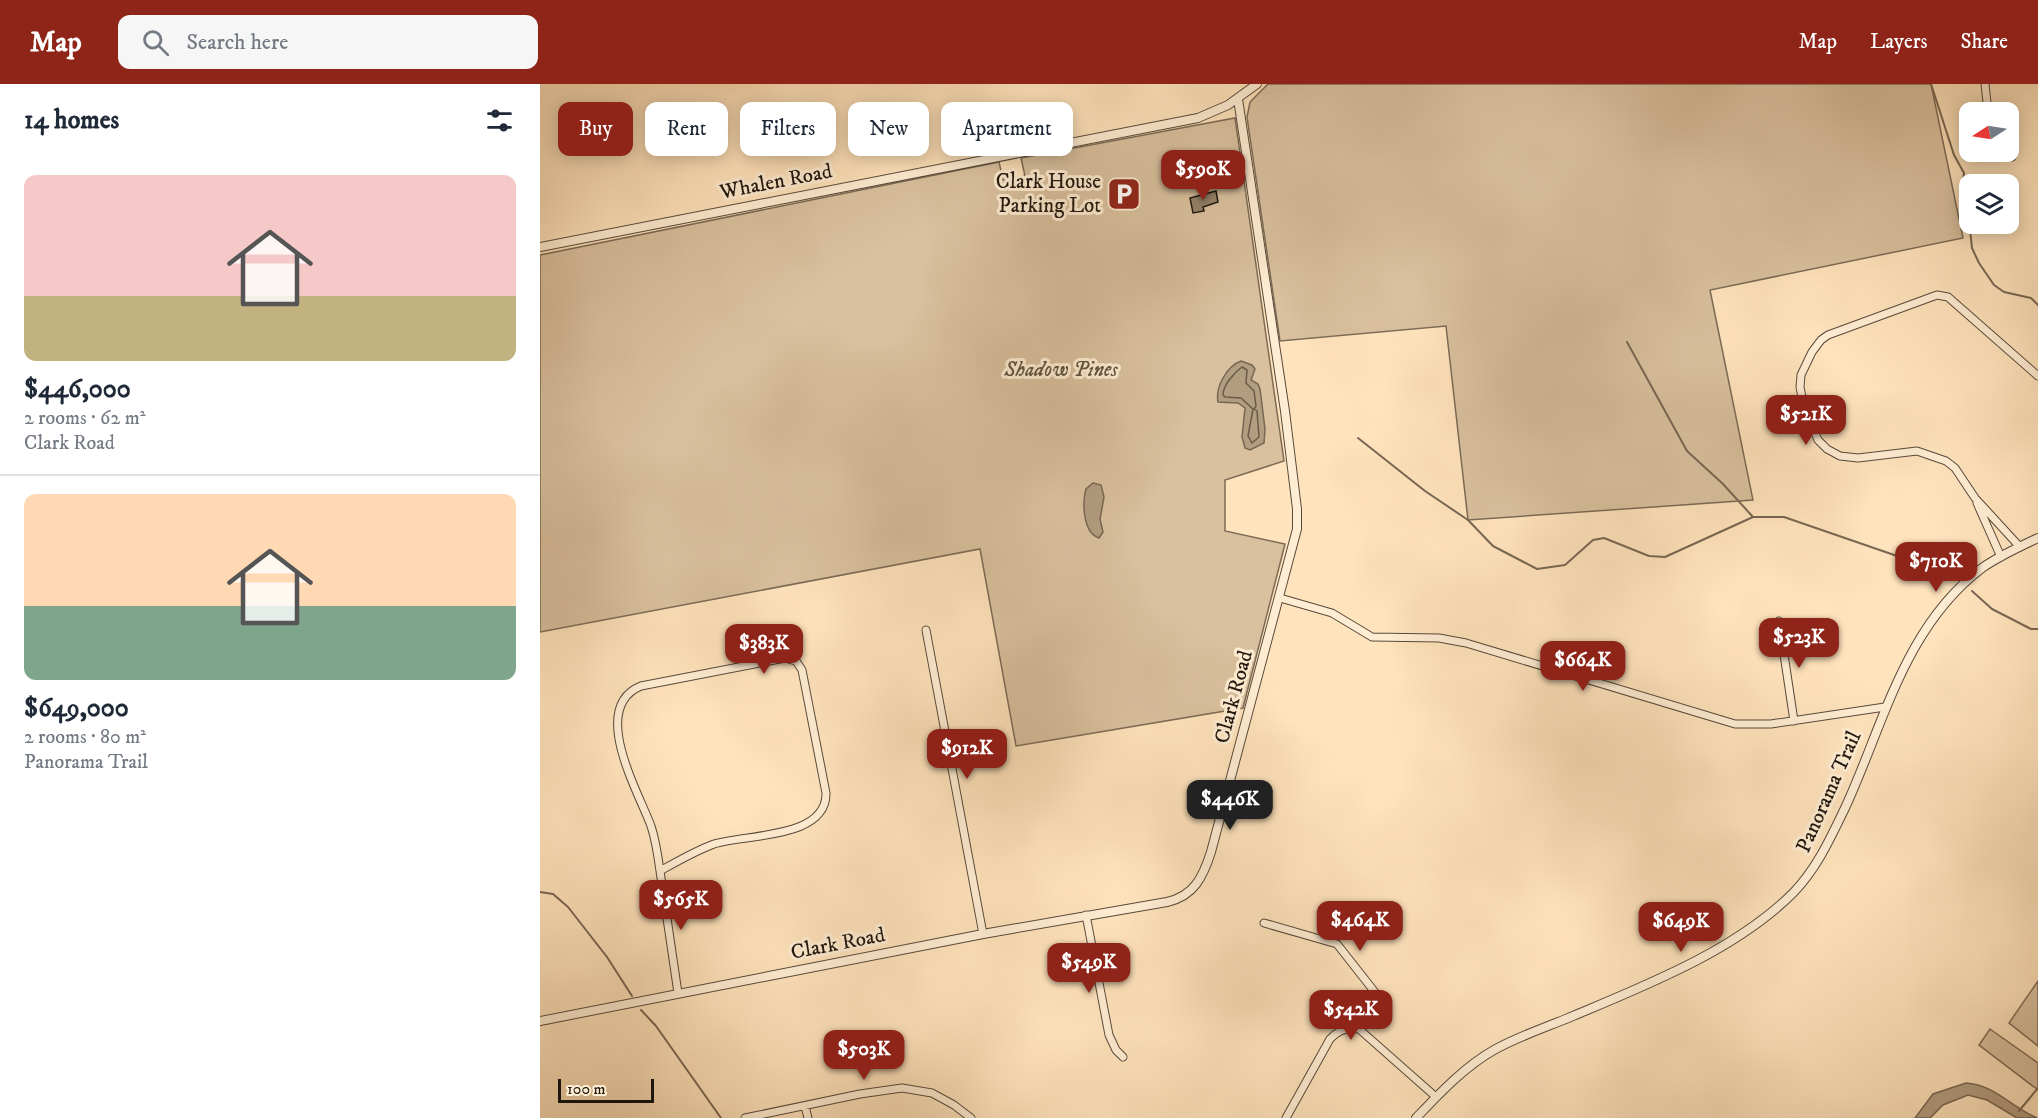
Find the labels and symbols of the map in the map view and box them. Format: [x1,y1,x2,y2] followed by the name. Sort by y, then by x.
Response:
[1959,102,2019,162] north arrow
[1161,150,1245,201] pin: $590K
[717,158,835,206] street label: Whalen Road
[996,169,1101,219] place label: Clark House Parking Lot
[1106,176,1142,212] parking icon: Clark House Parking Lot
[1003,357,1118,383] park label: Shadow Pines
[1764,395,1848,446] pin: $521K
[1894,542,1978,593] pin: $710K
[1757,618,1841,669] pin: $523K
[722,624,806,675] pin: $383K
[1541,641,1625,692] pin: $664K
[1209,647,1259,746] street label: Clark Road
[1791,727,1868,857] street label: Panorama Trail
[925,729,1009,780] pin: $912K
[1188,780,1272,831] pin: $446K
[639,880,723,931] pin: $565K
[1318,901,1402,952] pin: $464K
[1639,902,1723,953] pin: $649K
[789,922,888,966] street label: Clark Road
[1047,943,1131,994] pin: $549K
[1309,990,1393,1041] pin: $542K
[822,1030,906,1081] pin: $503K
[558,1076,654,1104] scale bar

